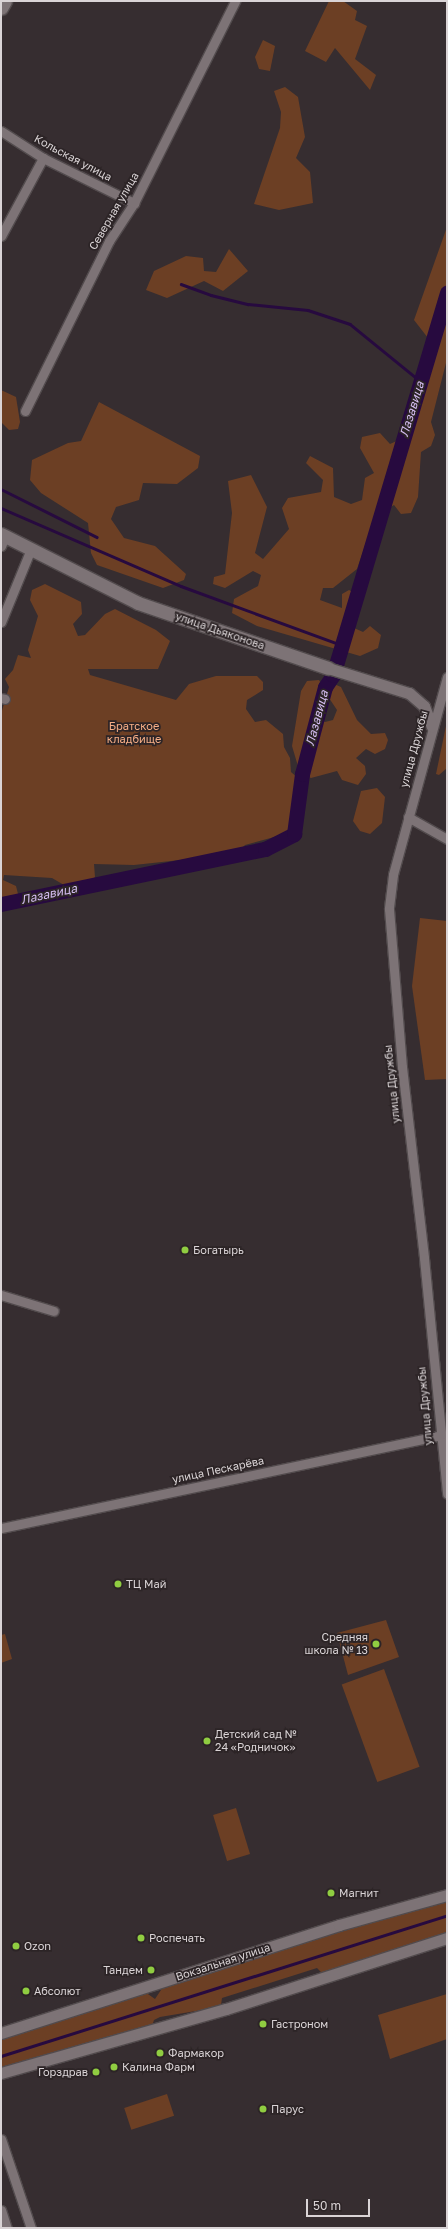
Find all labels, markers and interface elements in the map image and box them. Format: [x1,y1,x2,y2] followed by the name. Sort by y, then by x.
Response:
[32,132,114,184] street label: Кольская улица
[86,170,142,252] street label: Северная улица
[397,380,427,438] water label: Лазавица
[174,610,266,652] street label: улица Дьяконова
[303,689,331,747] water label: Лазавица
[397,709,431,789] street label: улица Дружбы
[107,720,161,746] park label: Братское кладбище
[20,881,78,907] water label: Лазавица
[381,1044,403,1124] street label: улица Дружбы
[193,1243,244,1257] place label: Богатырь
[180,1245,190,1255] marker: Богатырь
[415,1366,435,1446] street label: улица Дружбы
[171,1454,265,1486] street label: улица Пескарёва
[126,1577,166,1591] place label: ТЦ Май
[113,1579,123,1589] marker: ТЦ Май
[305,1631,368,1657] place label: Средняя школа № 13
[371,1639,381,1649] marker: Средняя школа № 13
[215,1728,297,1754] place label: Детский сад № 24 «Родничок»
[202,1736,212,1746] marker: Детский сад № 24 «Родничок»
[339,1886,379,1900] place label: Магнит
[326,1888,336,1898] marker: Магнит
[149,1931,205,1945] place label: Роспечать
[136,1933,146,1943] marker: Роспечать
[24,1939,51,1953] place label: Ozon
[174,1940,272,1984] street label: Вокзальная улица
[11,1941,21,1951] marker: Ozon
[103,1963,143,1977] place label: Тандем
[146,1965,156,1975] marker: Тандем
[34,1984,81,1998] place label: Абсолют
[21,1986,31,1996] marker: Абсолют
[271,2017,328,2031] place label: Гастроном
[258,2019,268,2029] marker: Гастроном
[168,2046,224,2060] place label: Фармакор
[155,2048,165,2058] marker: Фармакор
[122,2060,195,2074] place label: Калина Фарм
[109,2062,119,2072] marker: Калина Фарм
[38,2065,88,2079] place label: Горздрав
[91,2067,101,2077] marker: Горздрав
[271,2102,304,2116] place label: Парус
[258,2104,268,2114] marker: Парус
[308,2191,372,2217] scale bar
[313,2198,341,2213] text: 50 m

